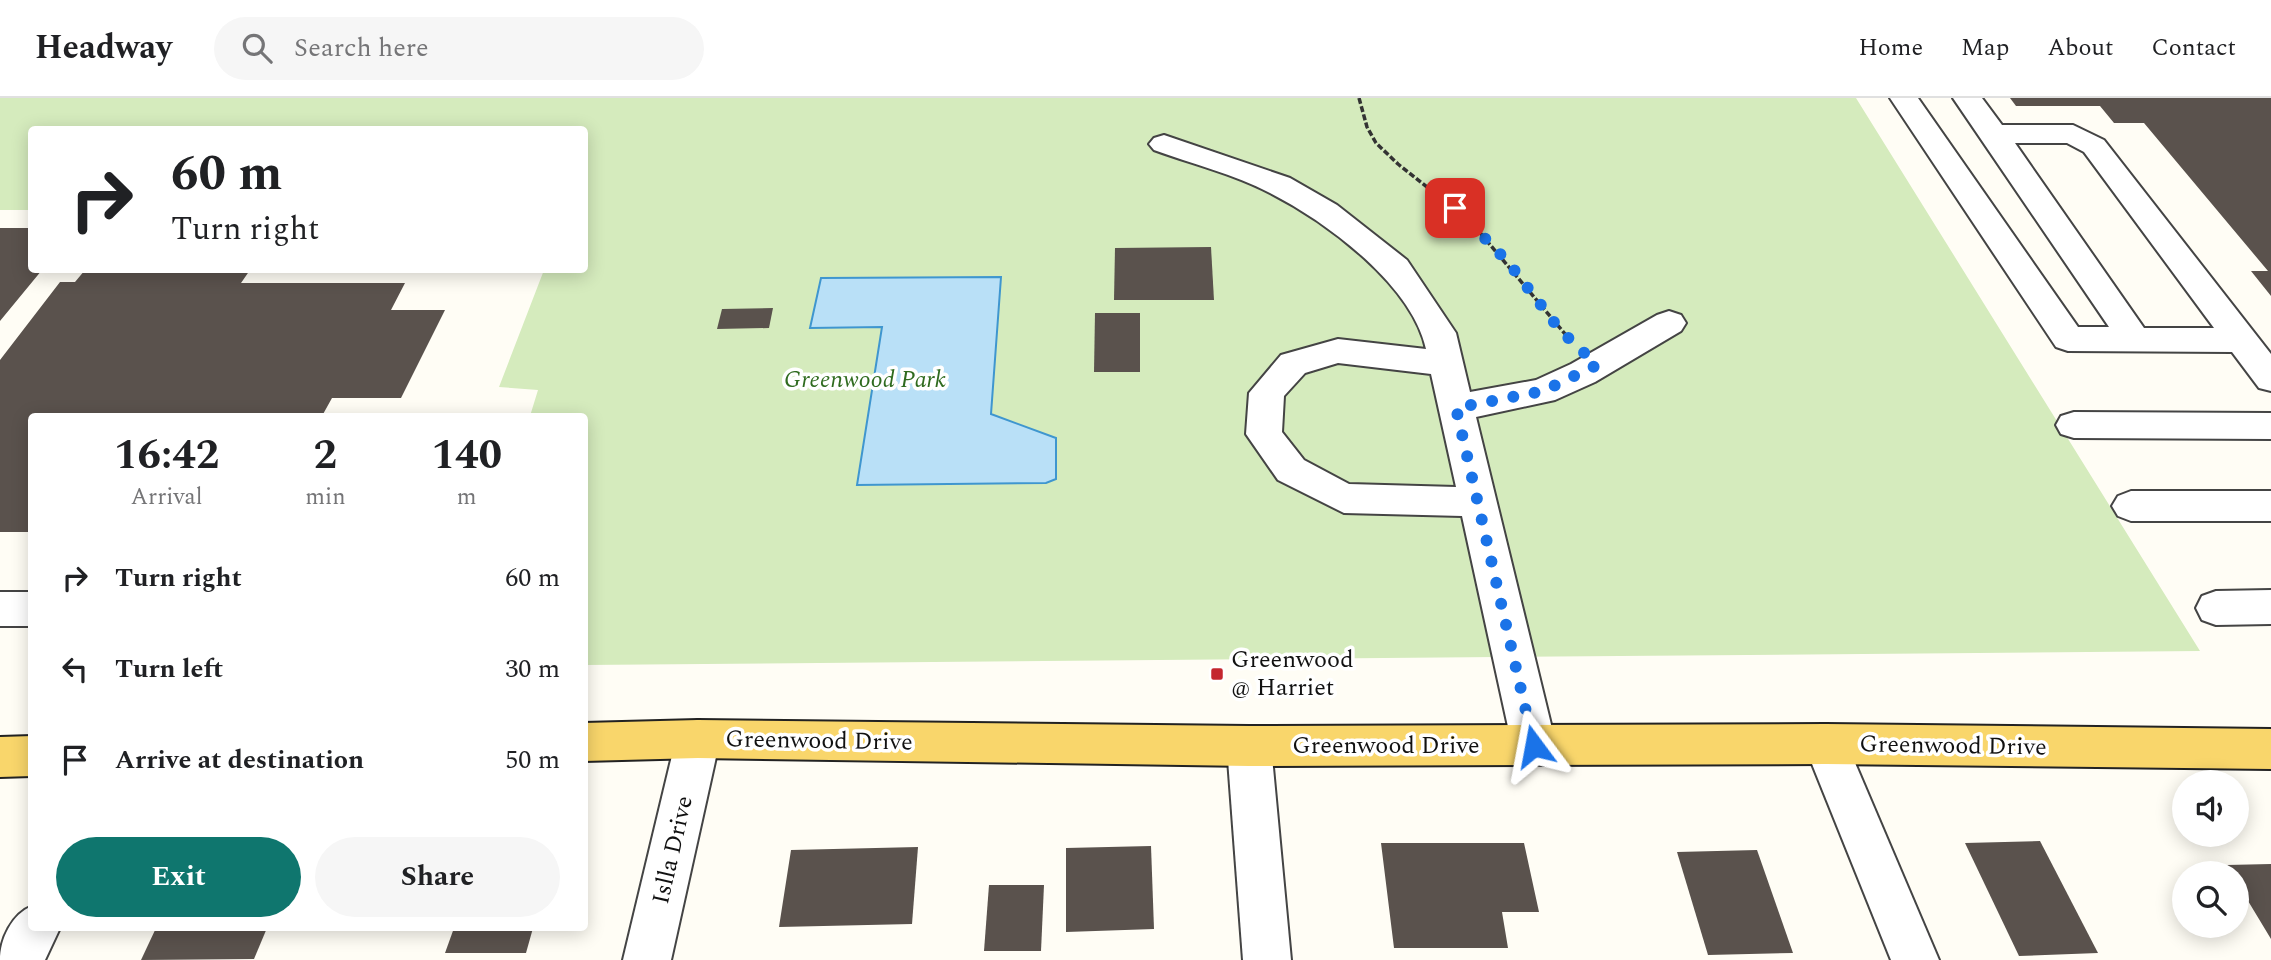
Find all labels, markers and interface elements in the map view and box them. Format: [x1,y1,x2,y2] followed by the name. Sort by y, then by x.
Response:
[214,17,704,80] search box
[35,23,172,73] text: Headway
[294,28,429,68] text: Search here
[238,29,276,67] icon: search
[1858,30,1923,66] text: Home
[1961,30,2009,66] text: Map
[2047,30,2113,66] text: About
[2151,30,2236,66] text: Contact
[171,137,282,212] text: 60 m
[56,154,147,245] icon: right
[1425,178,1485,238] pin
[1436,189,1474,227] icon: arrive
[171,205,319,254] text: Turn right
[784,362,946,398] park label: Greenwood Park
[114,424,219,487] text: 16:42
[314,424,337,487] text: 2
[431,424,502,487] text: 140
[131,480,202,515] text: Arrival
[305,480,346,515] text: min
[457,480,477,515] text: m
[115,558,242,598] text: Turn right
[505,558,560,598] text: 60 m
[56,559,94,597] icon: right
[1231,642,1354,706] place label: Greenwood @ Harriet
[115,649,223,689] text: Turn left
[505,649,560,689] text: 30 m
[56,650,94,688] icon: left
[1209,666,1225,682] marker: Greenwood @ Harriet
[1497,709,1571,783] position arrow
[725,721,913,761] street label: Greenwood Drive
[1859,726,2047,766] street label: Greenwood Drive
[1292,728,1480,764] street label: Greenwood Drive
[115,740,364,780] text: Arrive at destination
[505,740,560,780] text: 50 m
[56,741,94,779] icon: arrive
[2172,770,2249,938] map controls
[2172,770,2249,847] button: sound
[643,792,703,908] street label: Islla Drive
[56,837,301,917] button: Exit
[315,837,560,917] button: Share
[2172,861,2249,938] button: search

